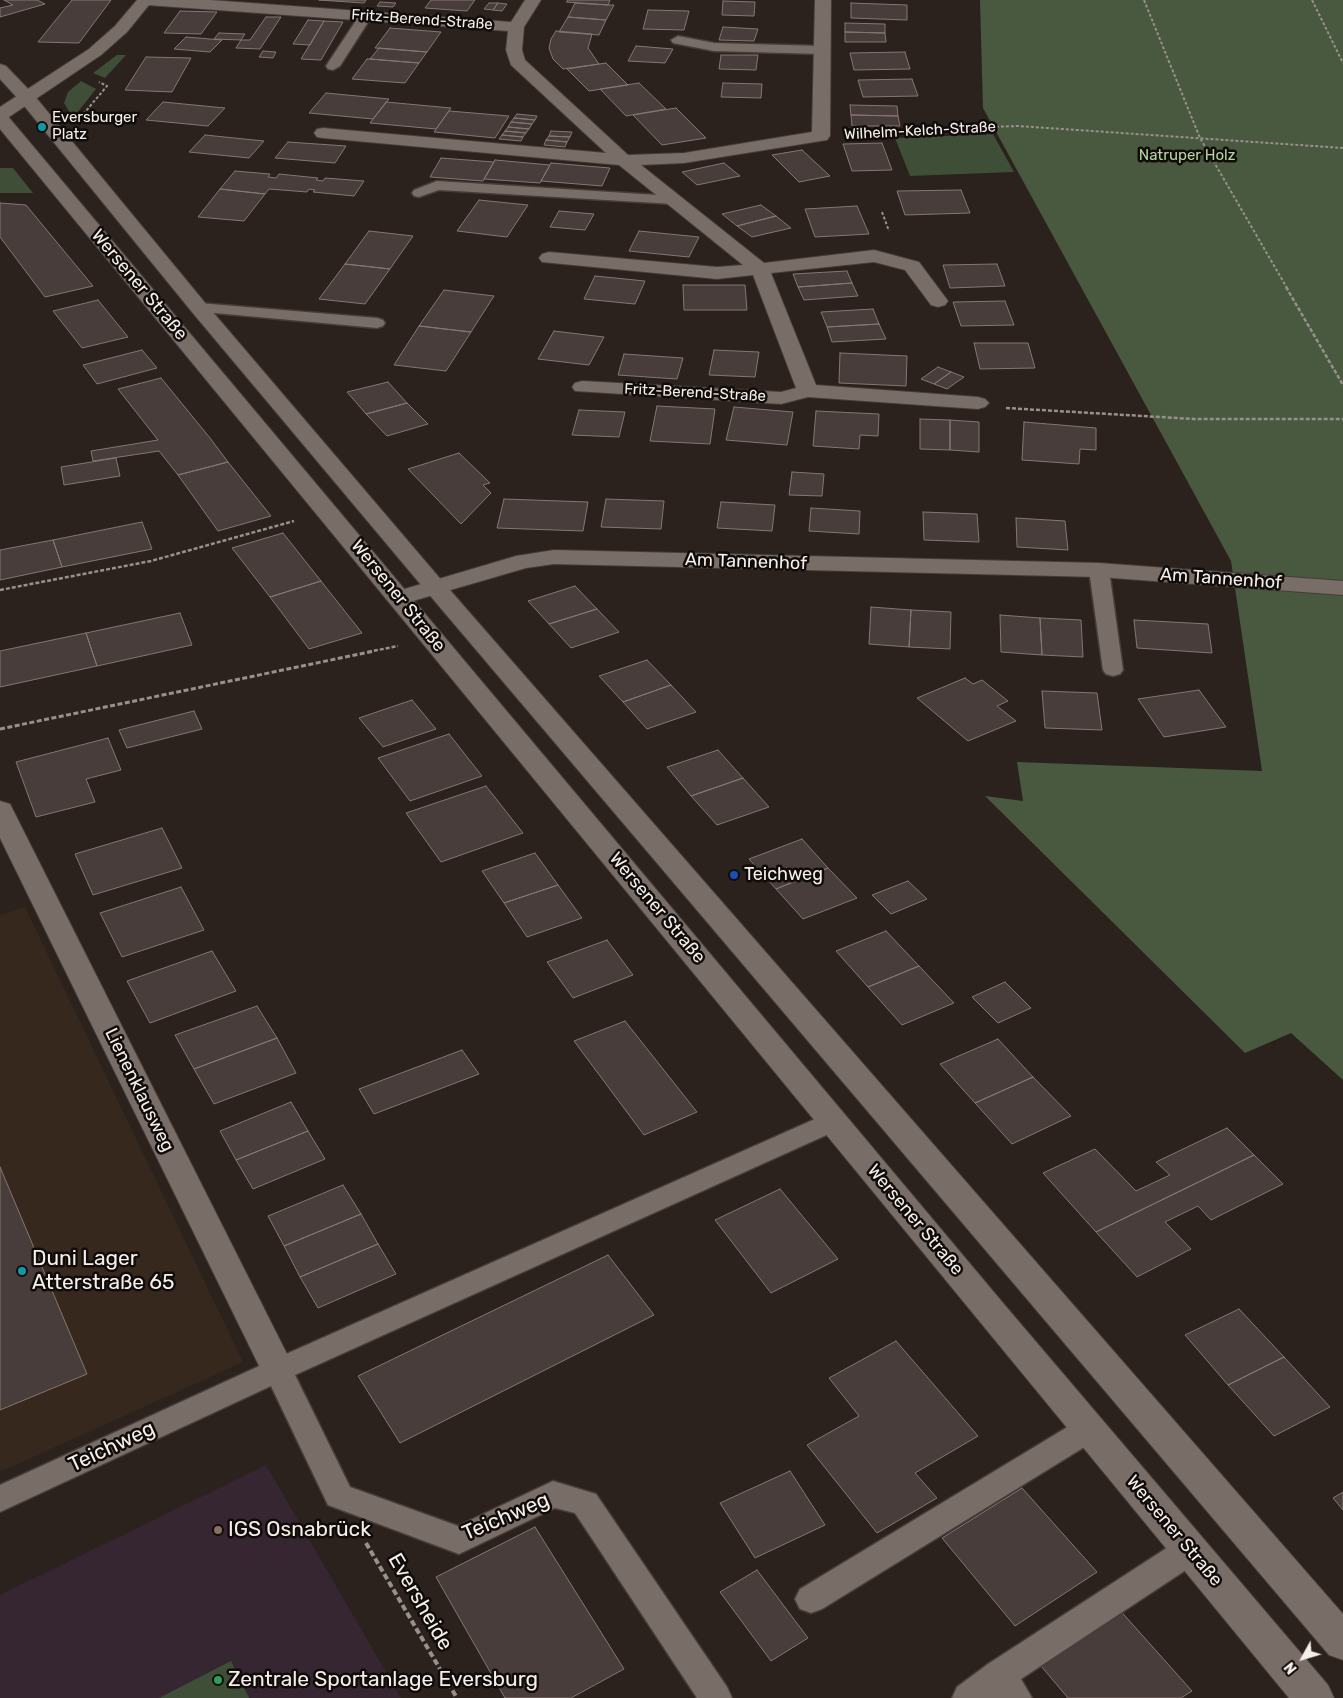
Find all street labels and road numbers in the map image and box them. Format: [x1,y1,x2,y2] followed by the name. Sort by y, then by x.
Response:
[351,6,493,34] street label: Fritz-Berend-Straße
[843,118,997,144] street label: Wilhelm-Kelch-Straße
[86,225,192,345] street label: Wersener Straße
[624,380,766,406] street label: Fritz-Berend-Straße
[346,536,450,656] street label: Wersener Straße
[685,549,807,575] street label: Am Tannenhof
[1159,564,1283,594] street label: Am Tannenhof
[604,848,710,968] street label: Wersener Straße
[100,1025,178,1155] street label: Lienenklausweg
[862,1160,968,1280] street label: Wersener Straße
[65,1416,159,1478] street label: Teichweg
[1121,1471,1227,1591] street label: Wersener Straße
[459,1487,553,1547] street label: Teichweg
[382,1549,458,1655] street label: Eversheide

